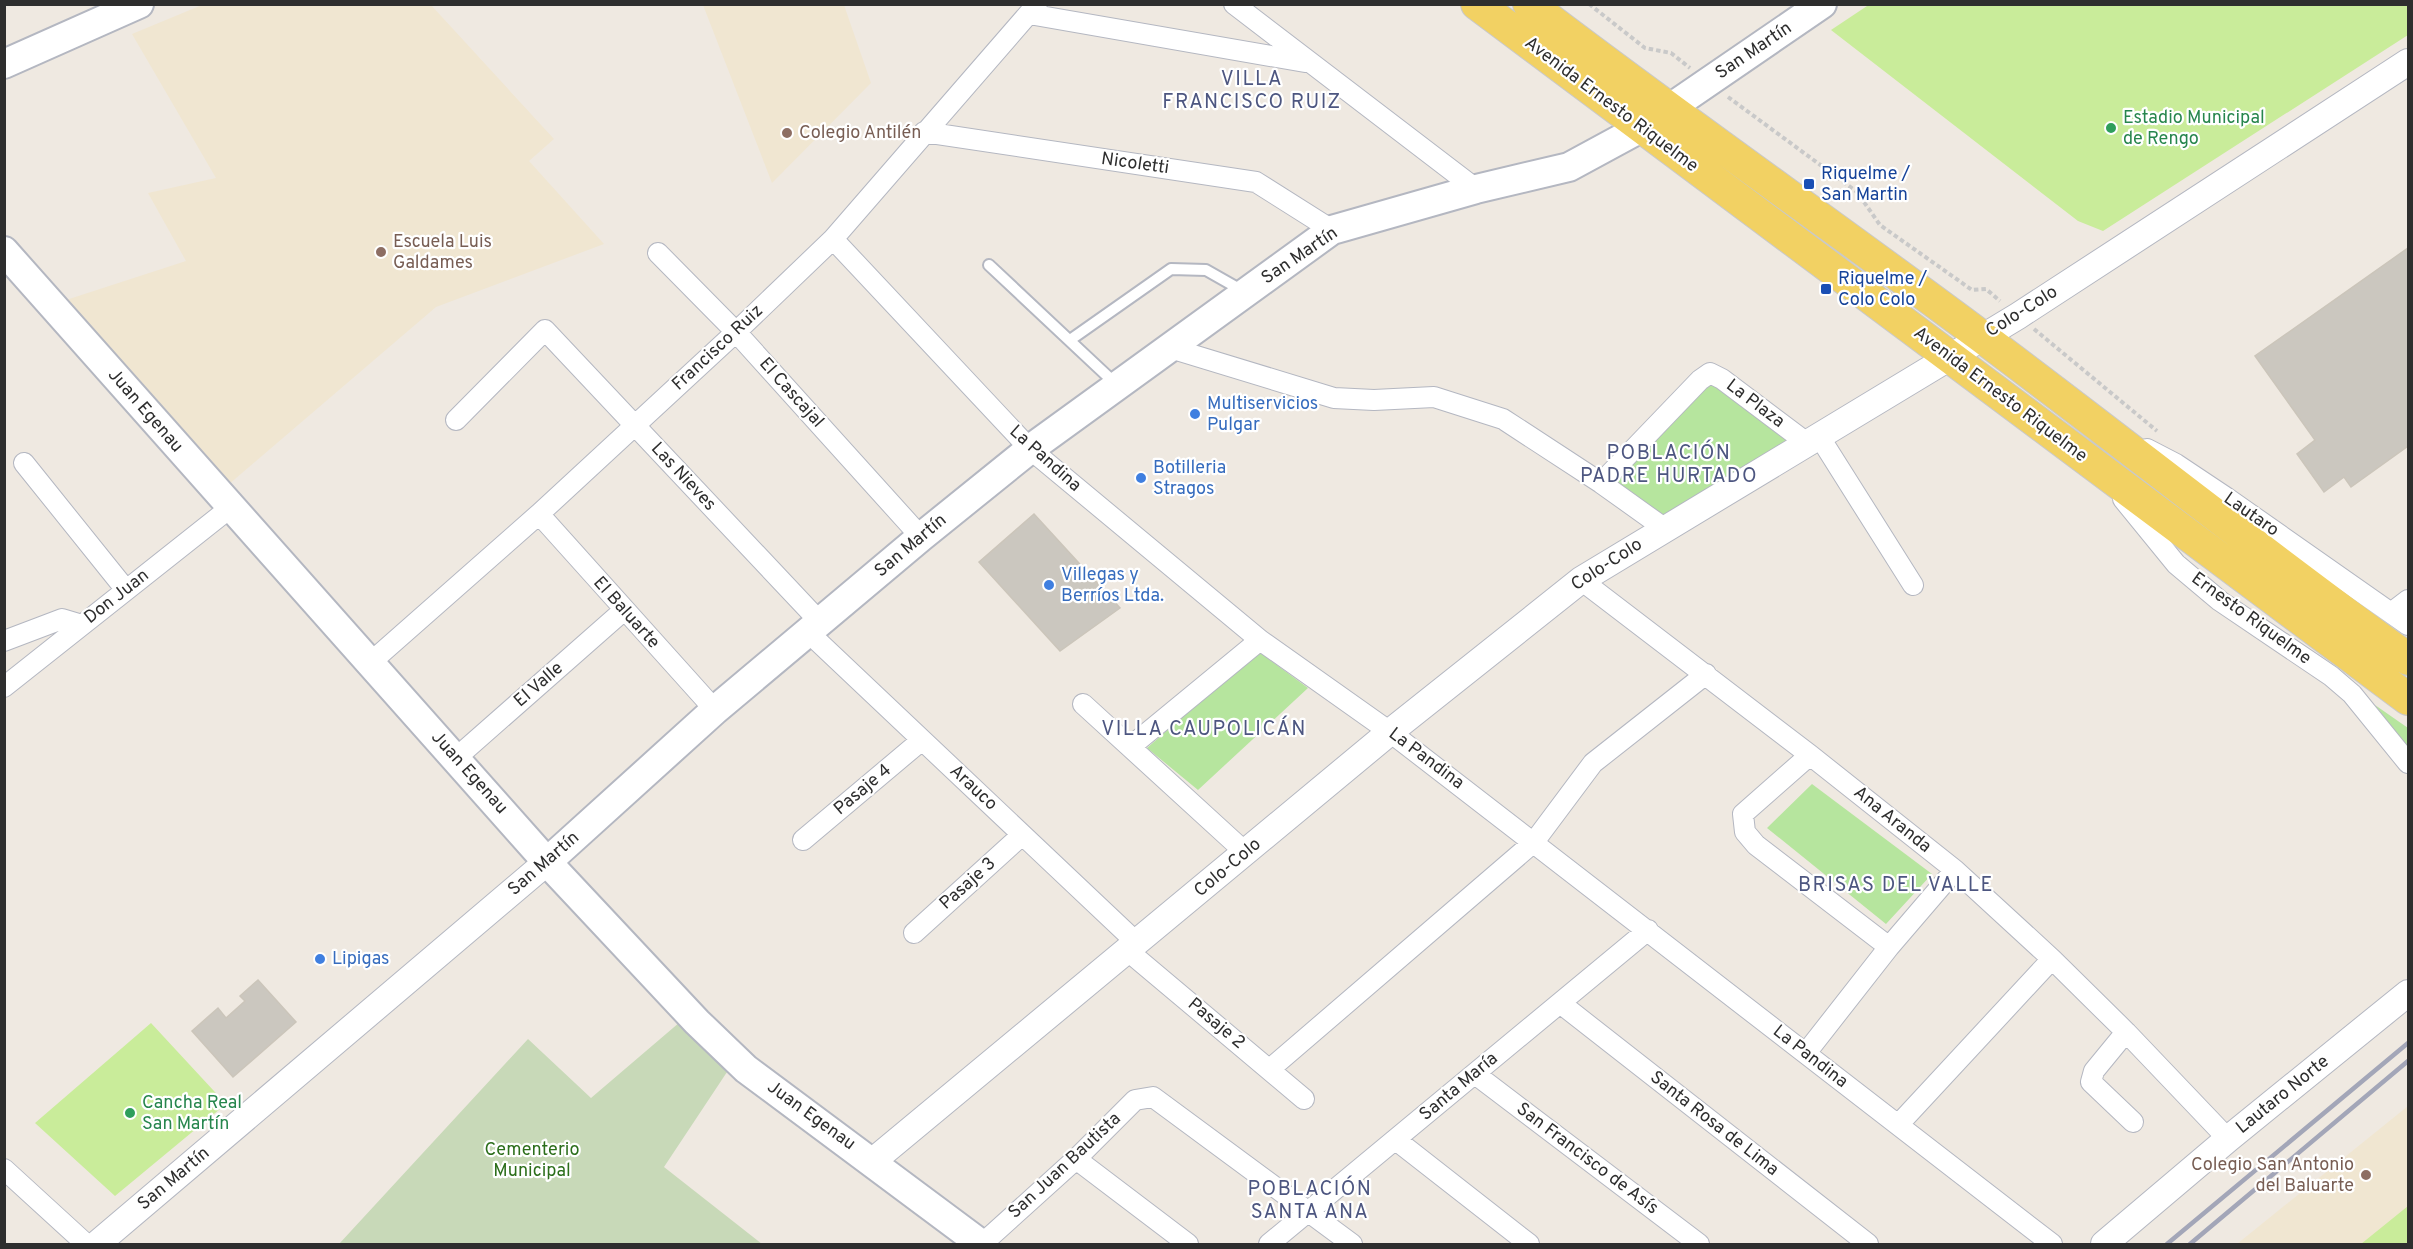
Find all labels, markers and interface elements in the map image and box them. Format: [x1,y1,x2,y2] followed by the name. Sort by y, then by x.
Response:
[1711,17,1797,85] street label: San Martín
[1519,32,1703,178] street label: Avenida Ernesto Riquelme
[1162,67,1342,116] district label: VILLA FRANCISCO RUIZ
[2123,107,2265,151] place label: Estadio Municipal de Rengo
[2104,121,2118,135] marker: Estadio Municipal de Rengo
[799,122,921,145] place label: Colegio Antilén
[780,126,794,140] marker: Colegio Antilén
[1100,148,1170,180] street label: Nicoletti
[1821,163,1911,207] place label: Riquelme / San Martin
[1802,177,1816,191] marker: Riquelme / San Martin
[1257,222,1343,290] street label: San Martín
[393,231,492,275] place label: Escuela Luis Galdames
[374,245,388,259] marker: Escuela Luis Galdames
[1838,268,1928,312] place label: Riquelme / Colo Colo
[1982,281,2062,343] street label: Colo-Colo
[1819,282,1833,296] marker: Riquelme / Colo Colo
[668,300,768,396] street label: Francisco Ruiz
[1908,322,2092,468] street label: Avenida Ernesto Riquelme
[753,353,829,433] street label: El Cascajal
[102,364,188,458] street label: Juan Egenau
[1721,374,1789,434] street label: La Plaza
[1207,393,1318,437] place label: Multiservicios Pulgar
[1188,407,1202,421] marker: Multiservicios Pulgar
[1004,421,1086,497] street label: La Pandina
[645,438,721,516] street label: Las Nieves
[1580,439,1758,490] district label: POBLACIÓN PADRE HURTADO
[1153,457,1226,501] place label: Botilleria Stragos
[1134,471,1148,485] marker: Botilleria Stragos
[2219,488,2283,542] street label: Lautaro
[870,509,952,583] street label: San Martín
[1567,533,1647,597] street label: Colo-Colo
[80,564,154,630] street label: Don Juan
[1061,564,1164,608] place label: Villegas y Berríos Ltda.
[2186,568,2316,670] street label: Ernesto Riquelme
[588,572,664,654] street label: El Baluarte
[1042,578,1056,592] marker: Villegas y Berríos Ltda.
[510,657,568,713] street label: El Valle
[1101,715,1307,743] district label: VILLA CAUPOLICÁN
[1383,723,1469,795] street label: La Pandina
[426,727,512,819] street label: Juan Egenau
[829,759,897,821] street label: Pasaje 4
[944,760,1002,816] street label: Arauco
[1848,781,1936,859] street label: Ana Aranda
[504,827,584,901] street label: San Martín
[1190,833,1266,903] street label: Colo-Colo
[935,853,1001,915] street label: Pasaje 3
[1798,873,1994,899] district label: BRISAS DEL VALLE
[332,948,390,971] place label: Lipigas
[313,952,327,966] marker: Lipigas
[1182,993,1250,1055] street label: Pasaje 2
[1768,1020,1852,1094] street label: La Pandina
[1415,1048,1503,1126] street label: Santa María
[2232,1050,2334,1140] street label: Lautaro Norte
[1645,1066,1783,1182] street label: Santa Rosa de Lima
[762,1076,860,1156] street label: Juan Egenau
[142,1092,242,1136] place label: Cancha Real San Martín
[1511,1098,1663,1220] street label: San Francisco de Asís
[123,1106,137,1120] marker: Cancha Real San Martín
[1004,1108,1126,1224] street label: San Juan Bautista
[485,1139,579,1183] park label: Cementerio Municipal
[133,1142,215,1216] street label: San Martín
[2191,1154,2354,1198] place label: Colegio San Antonio del Baluarte
[2359,1168,2373,1182] marker: Colegio San Antonio del Baluarte
[1248,1175,1372,1226] district label: POBLACIÓN SANTA ANA

